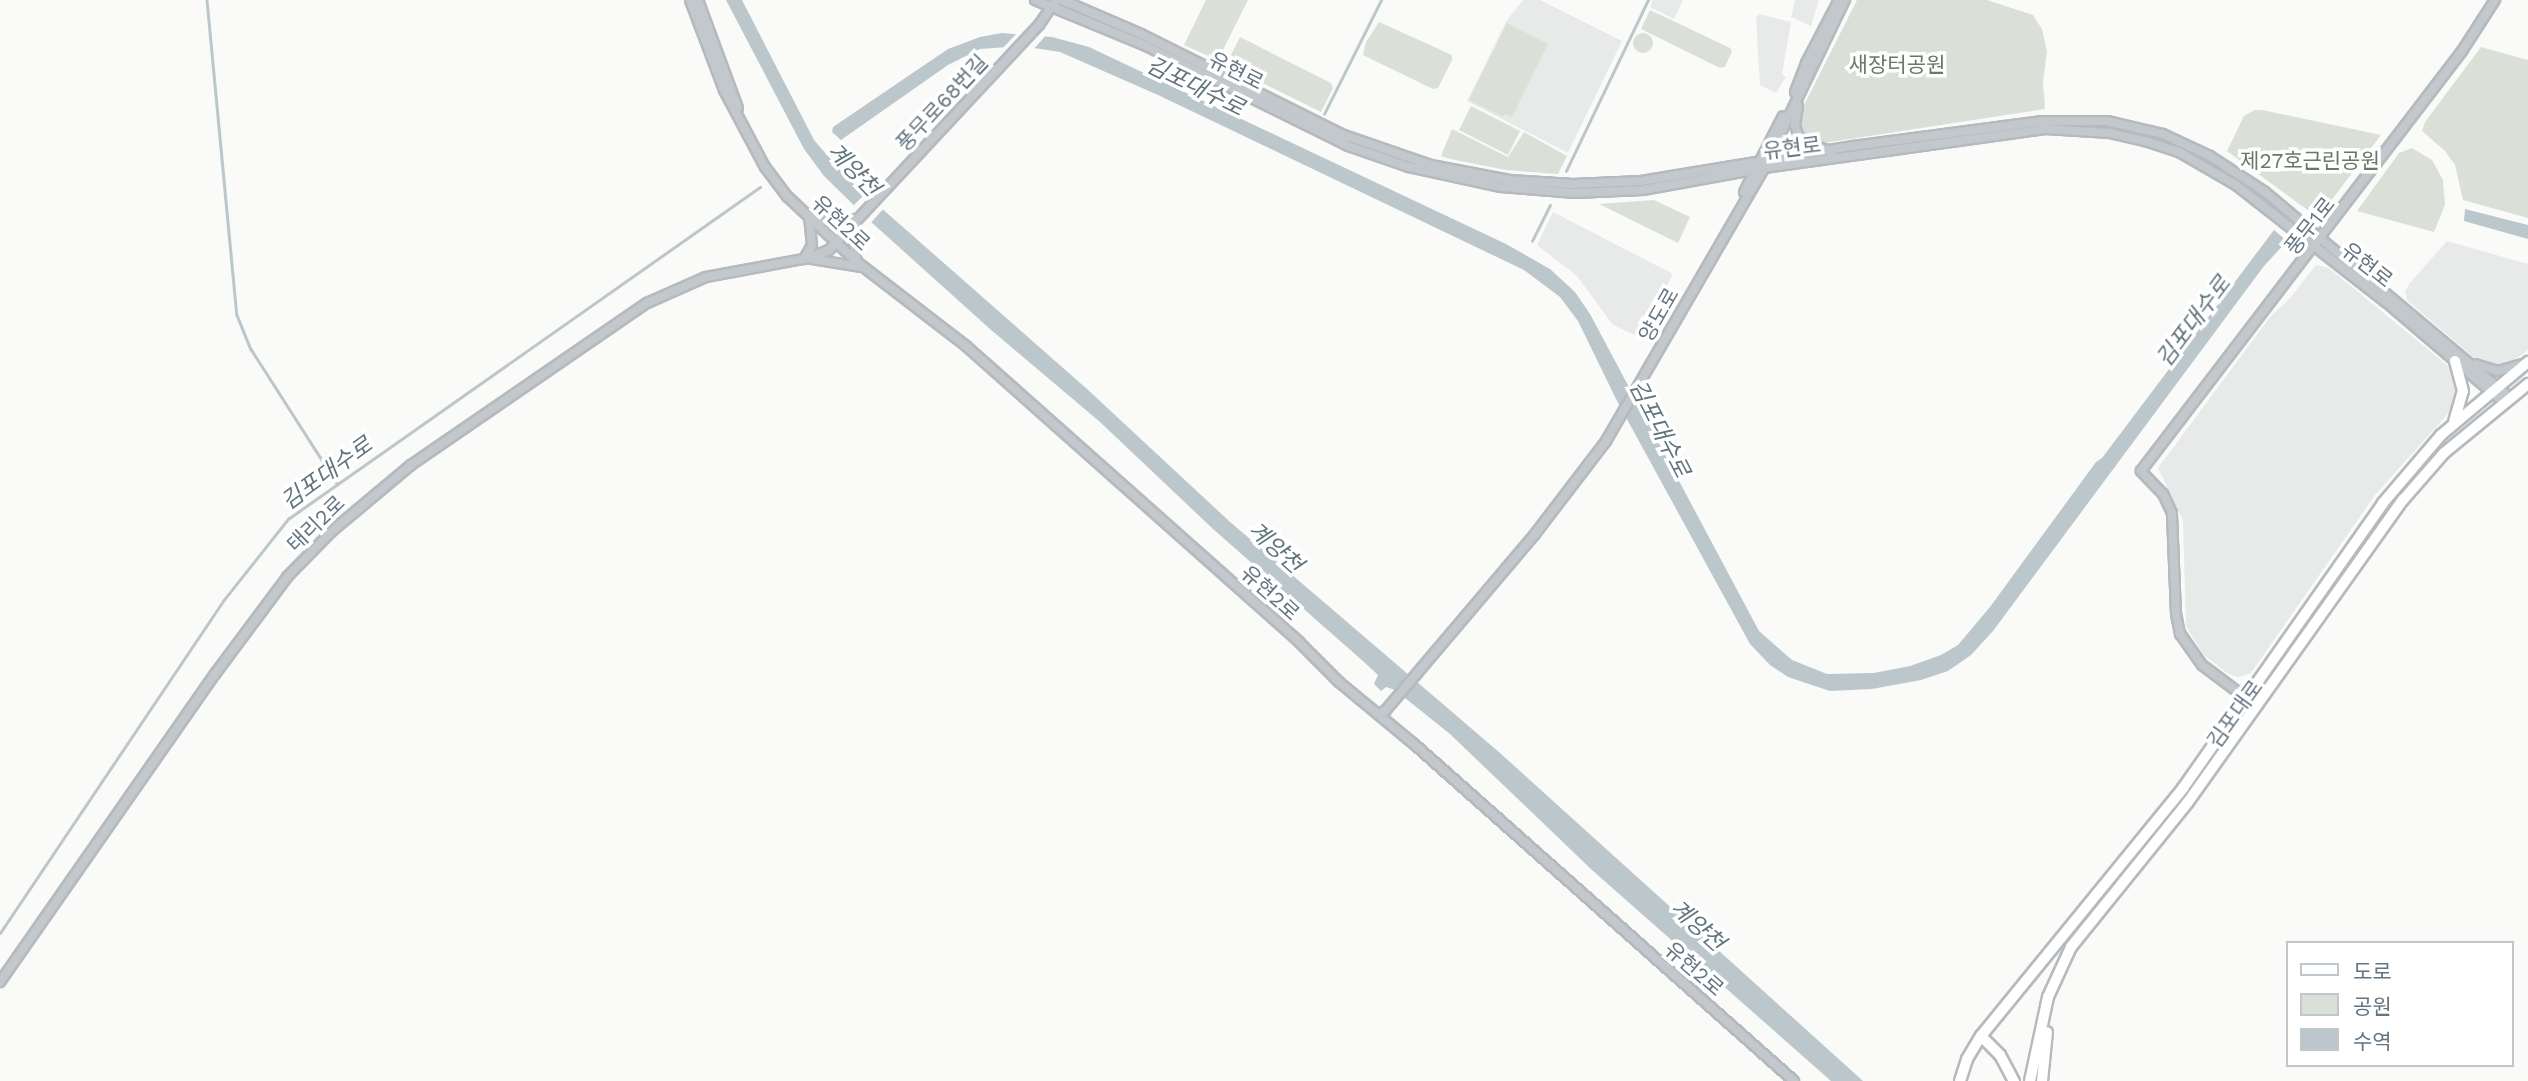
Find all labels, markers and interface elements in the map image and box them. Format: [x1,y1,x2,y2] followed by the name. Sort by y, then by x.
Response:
[1204,47,1268,95] street label: 유현로
[891,50,993,156] street label: 풍무로68번길
[1141,51,1249,123] water label: 김포대수로
[1849,52,1945,78] park label: 새장터공원
[1762,132,1822,164] street label: 유현로
[821,138,885,202] water label: 계양천
[2240,148,2380,174] park label: 제27호근린공원
[807,190,875,256] street label: 유현2로
[2280,192,2340,260] street label: 풍무1로
[2336,237,2398,293] street label: 유현로
[2151,271,2237,373] water label: 김포대수로
[1634,284,1684,346] street label: 양도로
[1623,376,1695,482] water label: 김포대수로
[276,432,378,516] water label: 김포대수로
[282,491,350,557] street label: 태리2로
[1242,517,1308,579] water label: 계양천
[1235,560,1305,626] street label: 유현2로
[2202,675,2268,753] street label: 김포대로
[1664,895,1730,957] water label: 계양천
[1659,936,1729,1002] street label: 유현2로
[2286,941,2514,1067] legend
[2353,959,2392,984] text: 도로
[2353,994,2392,1019] text: 공원
[2353,1029,2392,1054] text: 수역

